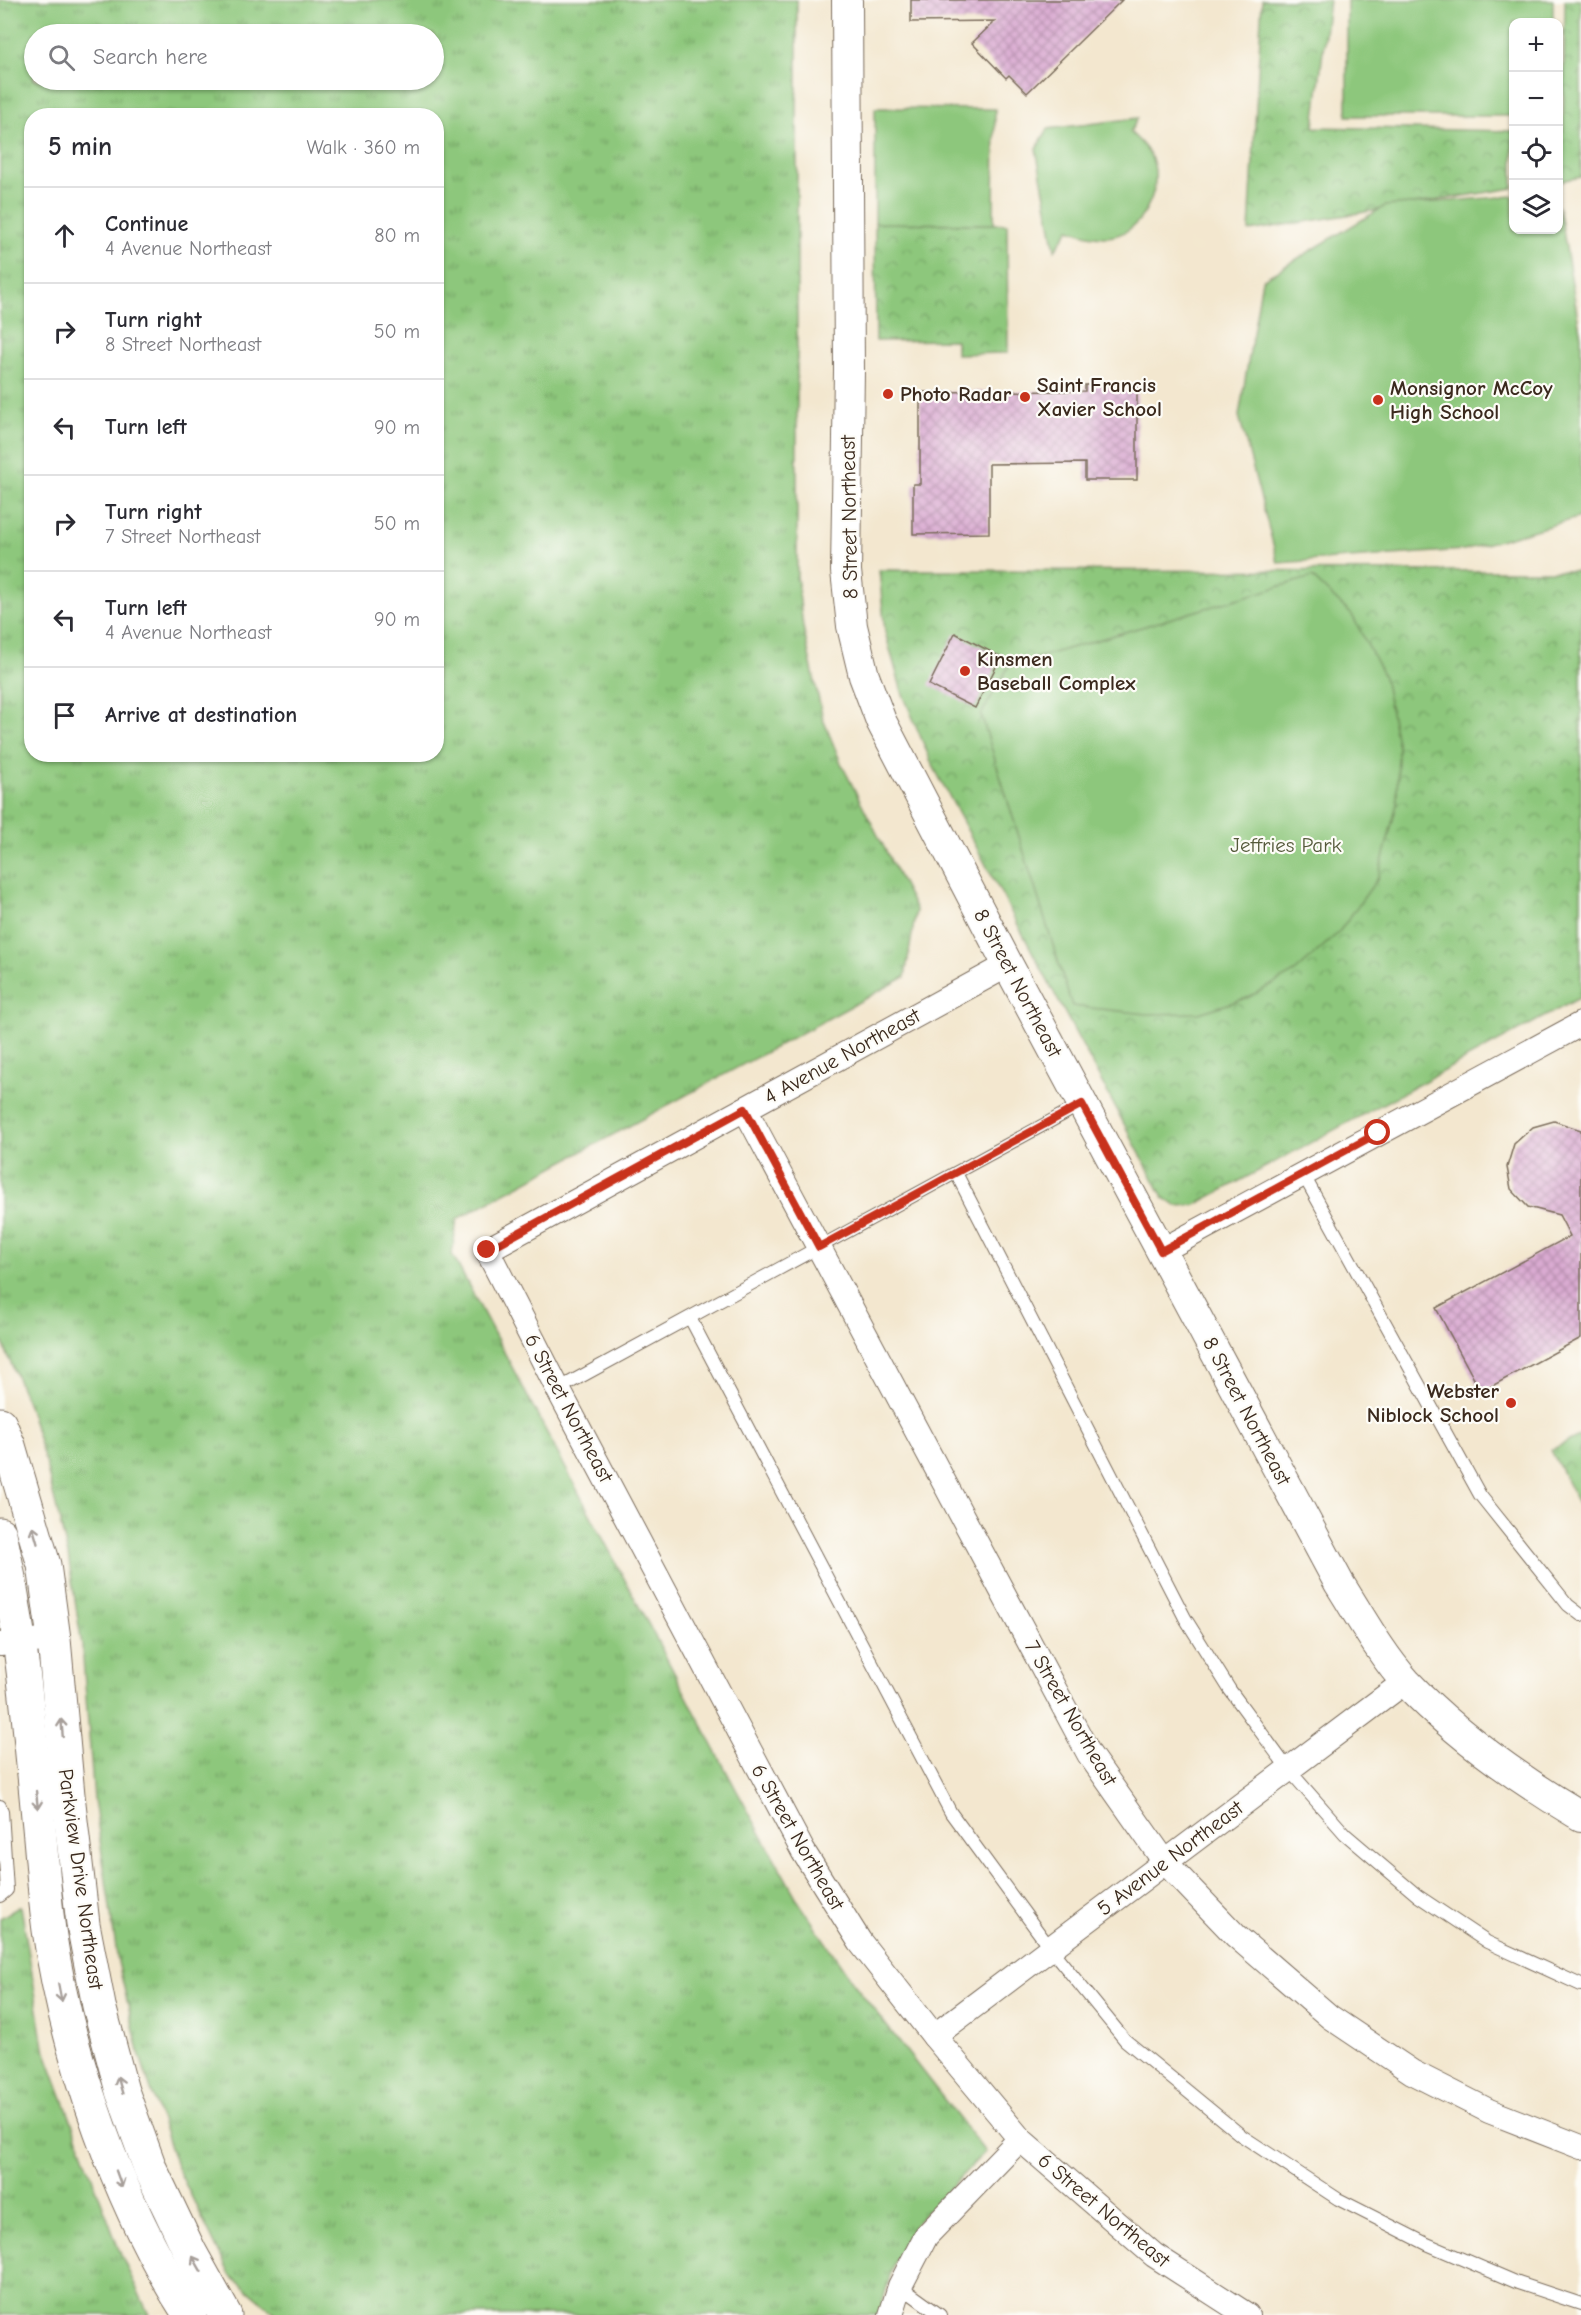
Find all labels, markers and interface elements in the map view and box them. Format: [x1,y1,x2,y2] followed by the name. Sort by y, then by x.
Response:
[1509,18,1563,234] map controls
[1509,18,1563,72] button: +
[24,24,444,90] search box
[45,41,78,74] icon: search
[93,44,208,70] text: Search here
[1509,72,1563,126] button: −
[1509,126,1563,180] button: locate
[48,132,112,162] text: 5 min
[306,136,420,159] text: Walk · 360 m
[1509,180,1563,234] button: layers
[105,211,188,237] text: Continue
[48,219,81,252] icon: ahead
[374,224,420,247] text: 80 m
[105,237,271,260] text: 4 Avenue Northeast
[105,307,202,333] text: Turn right
[48,315,81,348] icon: right
[374,320,420,343] text: 50 m
[105,333,261,356] text: 8 Street Northeast
[1037,373,1162,421] place label: Saint Francis Xavier School
[1390,376,1553,424] place label: Monsignor McCoy High School
[900,382,1012,406] place label: Photo Radar
[881,387,895,401] marker: Photo Radar
[1018,390,1032,404] marker: Saint Francis Xavier School
[1371,393,1385,407] marker: Monsignor McCoy High School
[48,411,81,444] icon: left
[105,414,187,440] text: Turn left
[374,416,420,439] text: 90 m
[836,434,862,599] street label: 8 Street Northeast
[105,499,202,525] text: Turn right
[48,507,81,540] icon: right
[374,512,420,535] text: 50 m
[105,525,260,548] text: 7 Street Northeast
[105,595,187,621] text: Turn left
[48,603,81,636] icon: left
[374,608,420,631] text: 90 m
[105,621,271,644] text: 4 Avenue Northeast
[977,647,1136,695] place label: Kinsmen Baseball Complex
[958,664,972,678] marker: Kinsmen Baseball Complex
[48,699,81,732] icon: arrive
[105,702,297,728] text: Arrive at destination
[1230,833,1342,857] park label: Jeffries Park
[969,905,1068,1062] street label: 8 Street Northeast
[760,1003,925,1109] street label: 4 Avenue Northeast
[1364,1119,1390,1145] route start
[473,1236,499,1262] route end
[520,1330,619,1487] street label: 6 Street Northeast
[1198,1333,1297,1490] street label: 8 Street Northeast
[1367,1379,1500,1427] place label: Webster Niblock School
[1504,1396,1518,1410] marker: Webster Niblock School
[29,1526,40,1545] one-way arrow
[1020,1636,1123,1791] street label: 7 Street Northeast
[56,1718,67,1738] one-way arrow
[746,1760,850,1915] street label: 6 Street Northeast
[54,1767,109,1992] street label: Parkview Drive Northeast
[32,1789,43,1809] one-way arrow
[1093,1795,1248,1921] street label: 5 Avenue Northeast
[55,1983,66,2003] one-way arrow
[114,2076,126,2095] one-way arrow
[1033,2148,1176,2273] street label: 6 Street Northeast
[115,2169,126,2188] one-way arrow
[190,2256,202,2273] one-way arrow

